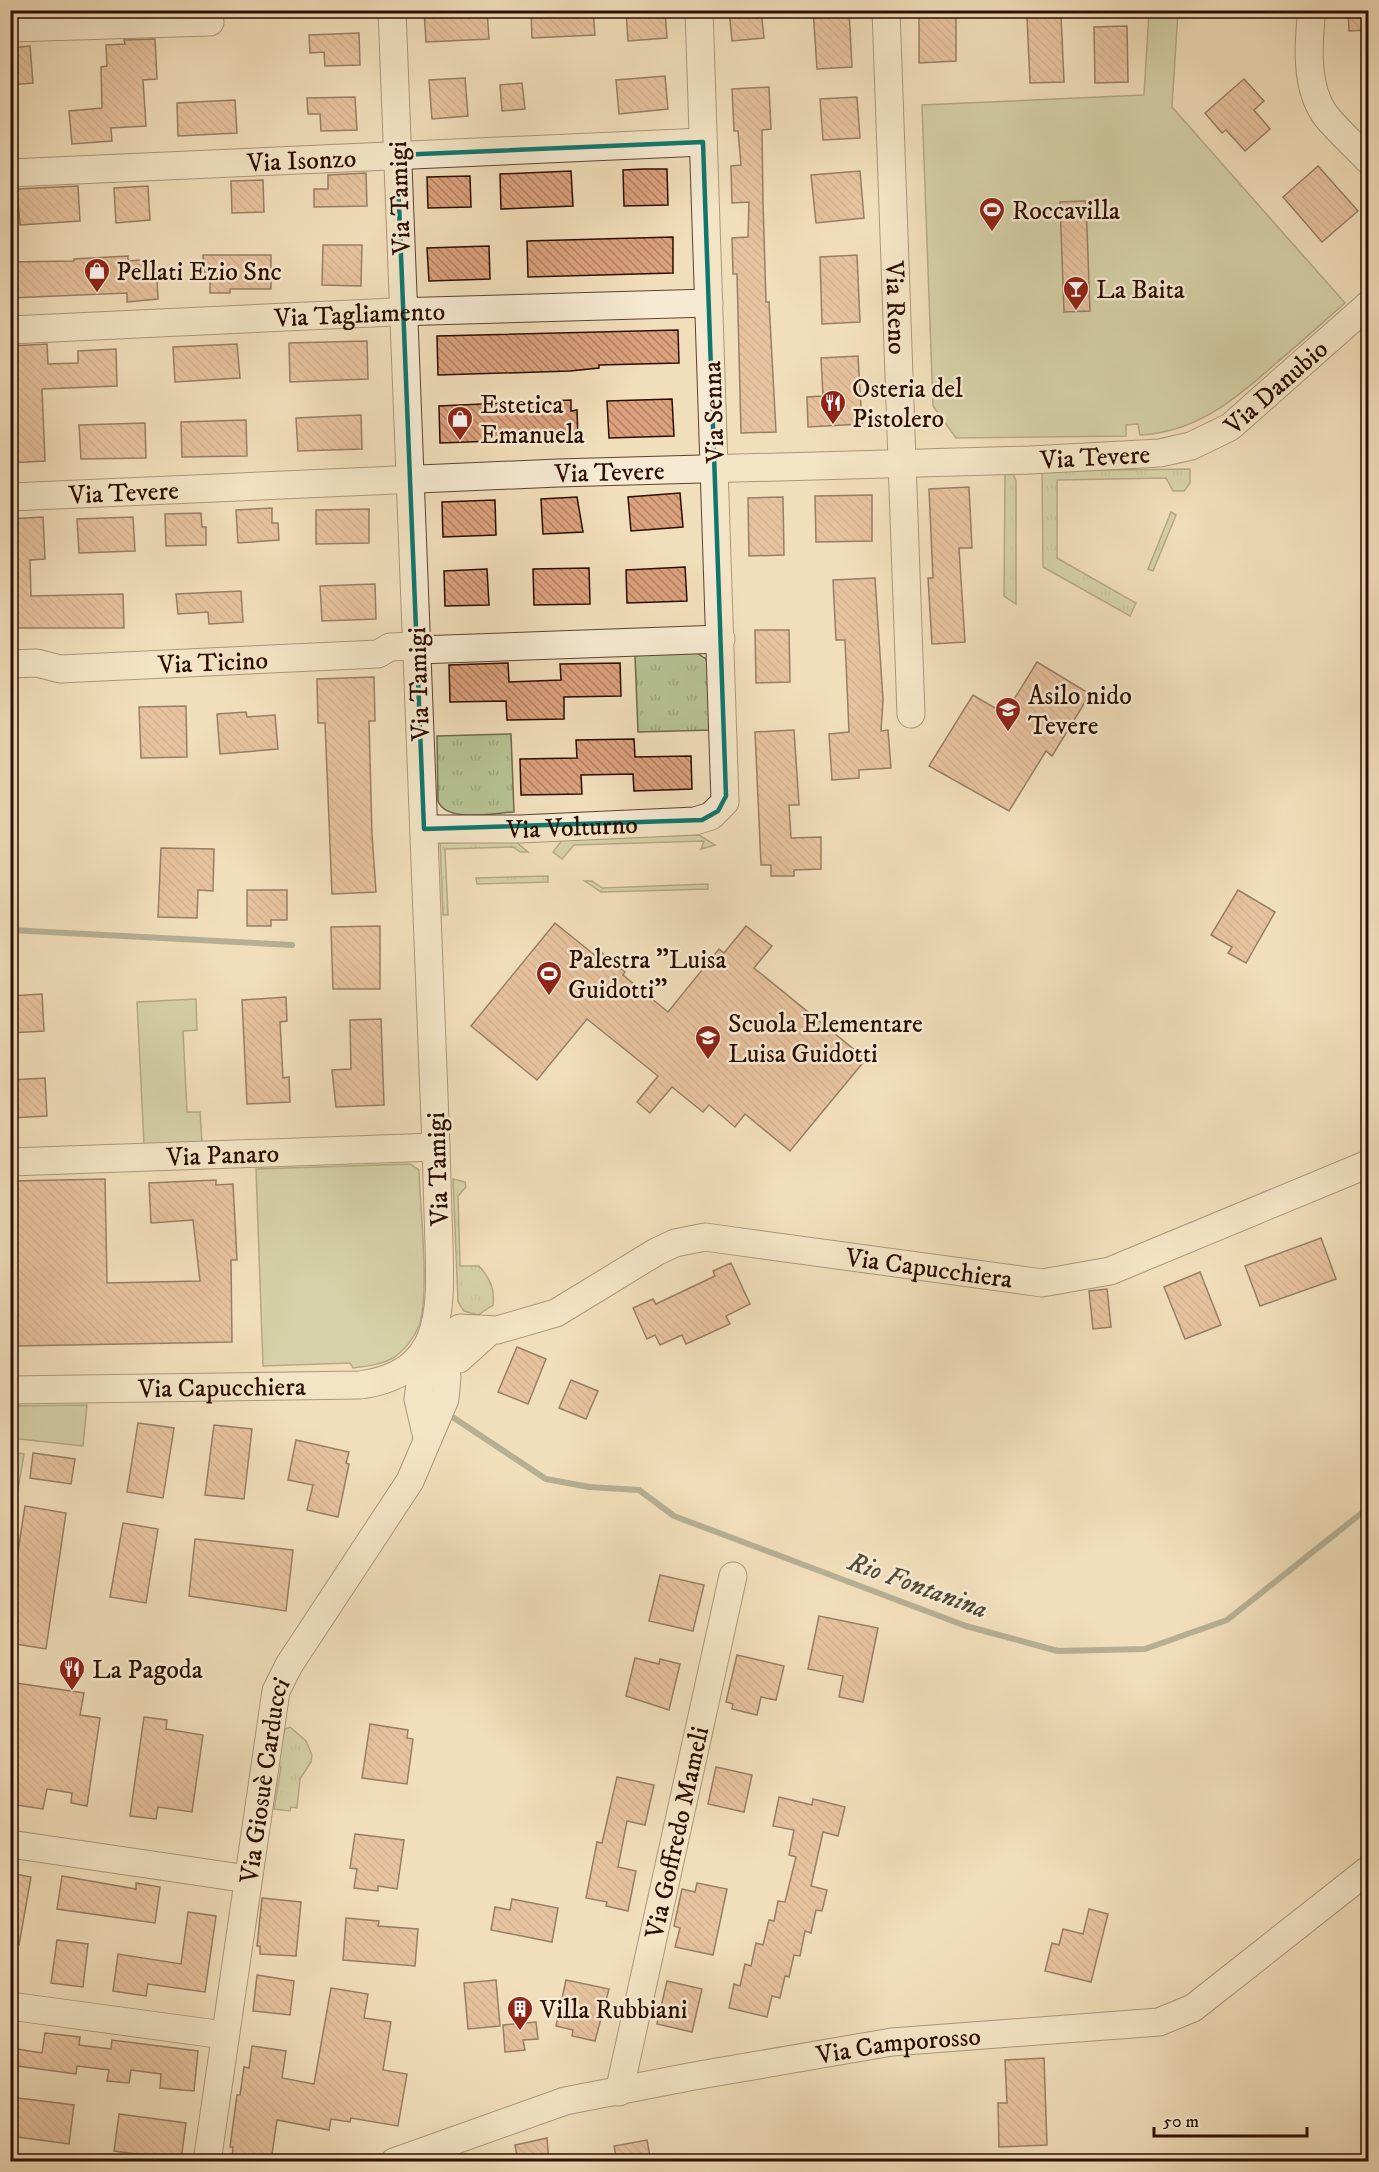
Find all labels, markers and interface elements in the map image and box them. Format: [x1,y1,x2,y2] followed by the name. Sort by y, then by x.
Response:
[382,141,419,256] street label: Via Tamigi
[245,143,357,180] street label: Via Isonzo
[977,195,1007,233] sports icon: Roccavilla
[1012,195,1120,228] place label: Roccavilla
[82,256,112,294] shop icon: Pellati Ezio Snc
[116,256,282,289] place label: Pellati Ezio Snc
[877,259,913,355] street label: Via Reno
[1061,274,1091,312] bar icon: La Baita
[1096,274,1185,307] place label: La Baita
[273,296,446,336] street label: Via Tagliamento
[1217,333,1335,443] street label: Via Danubio
[696,360,733,465] street label: Via Senna
[852,373,963,436] place label: Osteria del Pistolero
[818,388,848,426] restaurant icon: Osteria del Pistolero
[480,389,585,452] place label: Estetica Emanuela
[445,404,475,442] shop icon: Estetica Emanuela
[1038,439,1151,477] street label: Via Tevere
[553,455,665,491] street label: Via Tevere
[67,475,180,512] street label: Via Tevere
[401,627,438,742] street label: Via Tamigi
[156,644,269,682] street label: Via Ticino
[1028,680,1132,743] place label: Asilo nido Tevere
[993,695,1023,733] school or university icon: Asilo nido Tevere
[505,809,639,847] street label: Via Volturno
[568,944,727,1007] place label: Palestra "Luisa Guidotti"
[534,959,564,997] sports icon: Palestra "Luisa Guidotti"
[728,1008,923,1071] place label: Scuola Elementare Luisa Guidotti
[693,1023,723,1061] school or university icon: Scuola Elementare Luisa Guidotti
[420,1112,457,1227] street label: Via Tamigi
[165,1138,280,1175] street label: Via Panaro
[843,1241,1014,1297] street label: Via Capucchiera
[137,1371,306,1406] street label: Via Capucchiera
[842,1545,992,1627] water label: Rio Fontanina
[57,1654,87,1692] restaurant icon: La Pagoda
[92,1654,203,1687] place label: La Pagoda
[233,1672,298,1886] street label: Via Giosuè Carducci
[638,1723,717,1943] street label: Via Goffredo Mameli
[505,1994,535,2032] building icon: Villa Rubbiani
[539,1994,687,2027] place label: Villa Rubbiani
[813,2020,982,2073] street label: Via Camporosso
[1154,2100,1307,2138] scale bar
[1163,2111,1199,2133] text: 50 m

